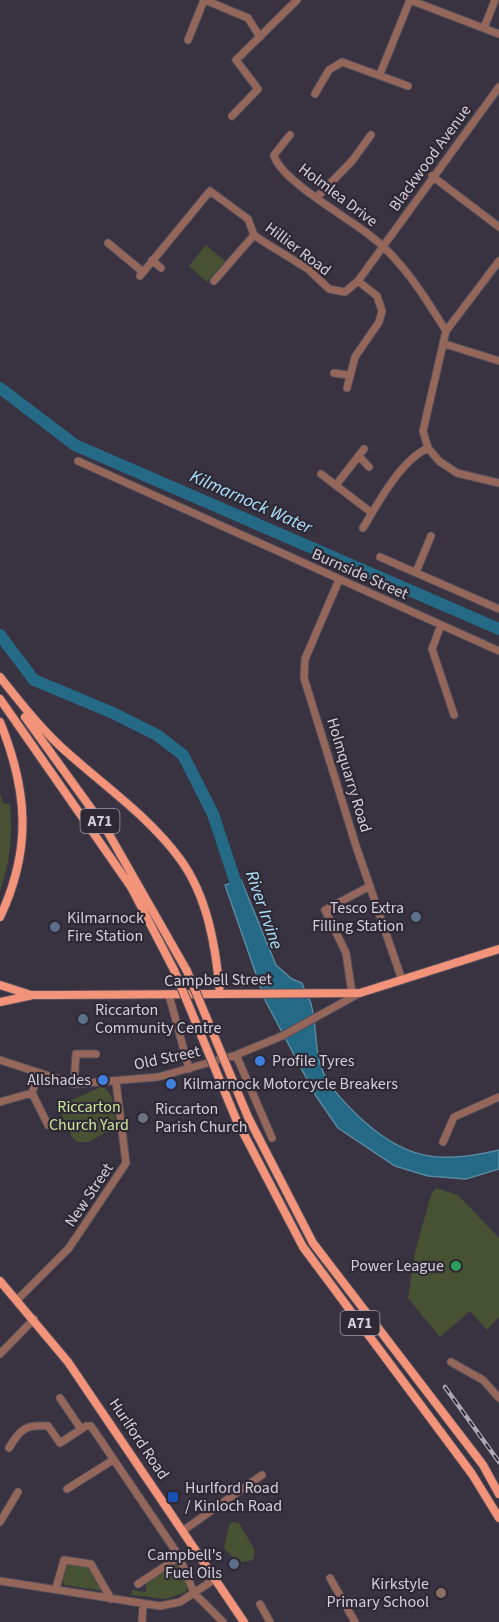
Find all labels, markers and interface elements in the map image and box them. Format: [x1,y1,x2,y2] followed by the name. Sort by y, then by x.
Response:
[384,100,476,216] street label: Blackwood Avenue
[294,158,382,232] street label: Holmlea Drive
[260,217,336,281] street label: Hillier Road
[186,464,317,540] water label: Kilmarnock Water
[308,543,412,605] street label: Burnside Street
[321,715,377,835] street label: Holmquarry Road
[80,809,120,833] road number: A71
[239,867,289,953] water label: River Irvine
[312,897,404,937] place label: Tesco Extra Filling Station
[67,907,144,947] place label: Kilmarnock Fire Station
[409,910,423,924] marker: Tesco Extra Filling Station
[48,920,62,934] marker: Kilmarnock Fire Station
[164,968,273,992] street label: Campbell Street
[95,999,221,1039] place label: Riccarton Community Centre
[76,1012,90,1026] marker: Riccarton Community Centre
[132,1040,203,1076] street label: Old Street
[272,1050,355,1072] place label: Profile Tyres
[253,1054,267,1068] marker: Profile Tyres
[27,1069,91,1091] place label: Allshades
[96,1073,110,1087] marker: Allshades
[183,1073,398,1095] place label: Kilmarnock Motorcycle Breakers
[164,1077,178,1091] marker: Kilmarnock Motorcycle Breakers
[49,1096,129,1136] park label: Riccarton Church Yard
[155,1098,247,1138] place label: Riccarton Parish Church
[136,1111,150,1125] marker: Riccarton Parish Church
[59,1158,119,1231] street label: New Street
[351,1255,444,1277] place label: Power League
[449,1259,463,1273] marker: Power League
[340,1311,380,1335] road number: A71
[104,1394,174,1484] street label: Hurlford Road
[185,1477,282,1517] place label: Hurlford Road / Kinloch Road
[166,1490,180,1504] marker: Hurlford Road / Kinloch Road
[147,1544,222,1584] place label: Campbell's Fuel Oils
[227,1557,241,1571] marker: Campbell's Fuel Oils
[327,1573,429,1613] place label: Kirkstyle Primary School
[434,1586,448,1600] marker: Kirkstyle Primary School

